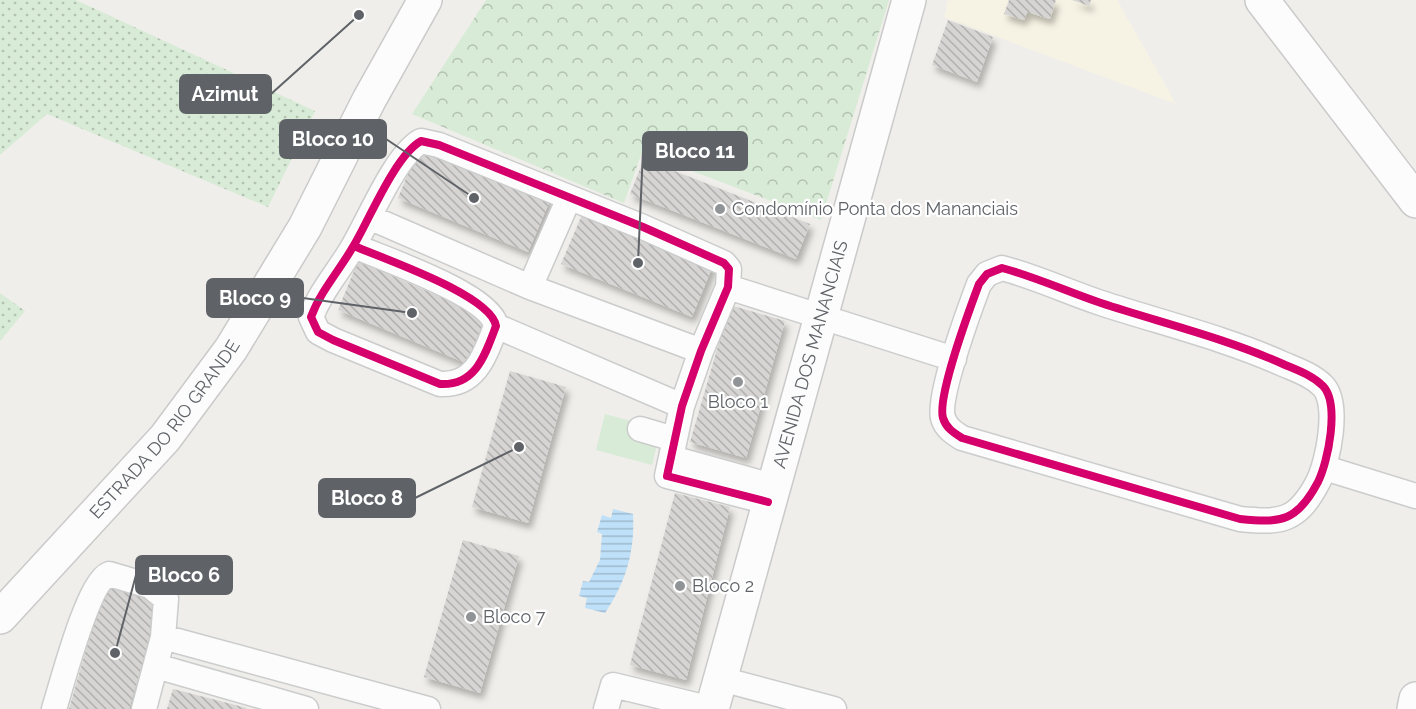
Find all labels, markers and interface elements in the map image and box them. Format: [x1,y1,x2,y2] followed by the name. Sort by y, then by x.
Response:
[180,75,271,113] callout: Azimut
[191,82,259,106] text: Azimut
[280,120,386,158] callout: Bloco 10
[292,127,374,151] text: Bloco 10
[643,132,747,170] callout: Bloco 11
[655,139,735,163] text: Bloco 11
[732,198,1018,219] place label: Condomínio Ponta dos Mananciais
[713,202,727,216] marker: Condomínio Ponta dos Mananciais
[768,238,852,471] street label: AVENIDA DOS MANANCIAIS
[207,279,303,317] callout: Bloco 9
[219,286,291,310] text: Bloco 9
[85,336,244,523] street label: ESTRADA DO RIO GRANDE
[731,375,745,389] marker: Bloco 1
[708,391,768,412] place label: Bloco 1
[319,479,415,517] callout: Bloco 8
[331,486,403,510] text: Bloco 8
[136,556,232,594] callout: Bloco 6
[148,563,220,587] text: Bloco 6
[692,575,754,596] place label: Bloco 2
[673,579,687,593] marker: Bloco 2
[483,606,546,627] place label: Bloco 7
[464,610,478,624] marker: Bloco 7

